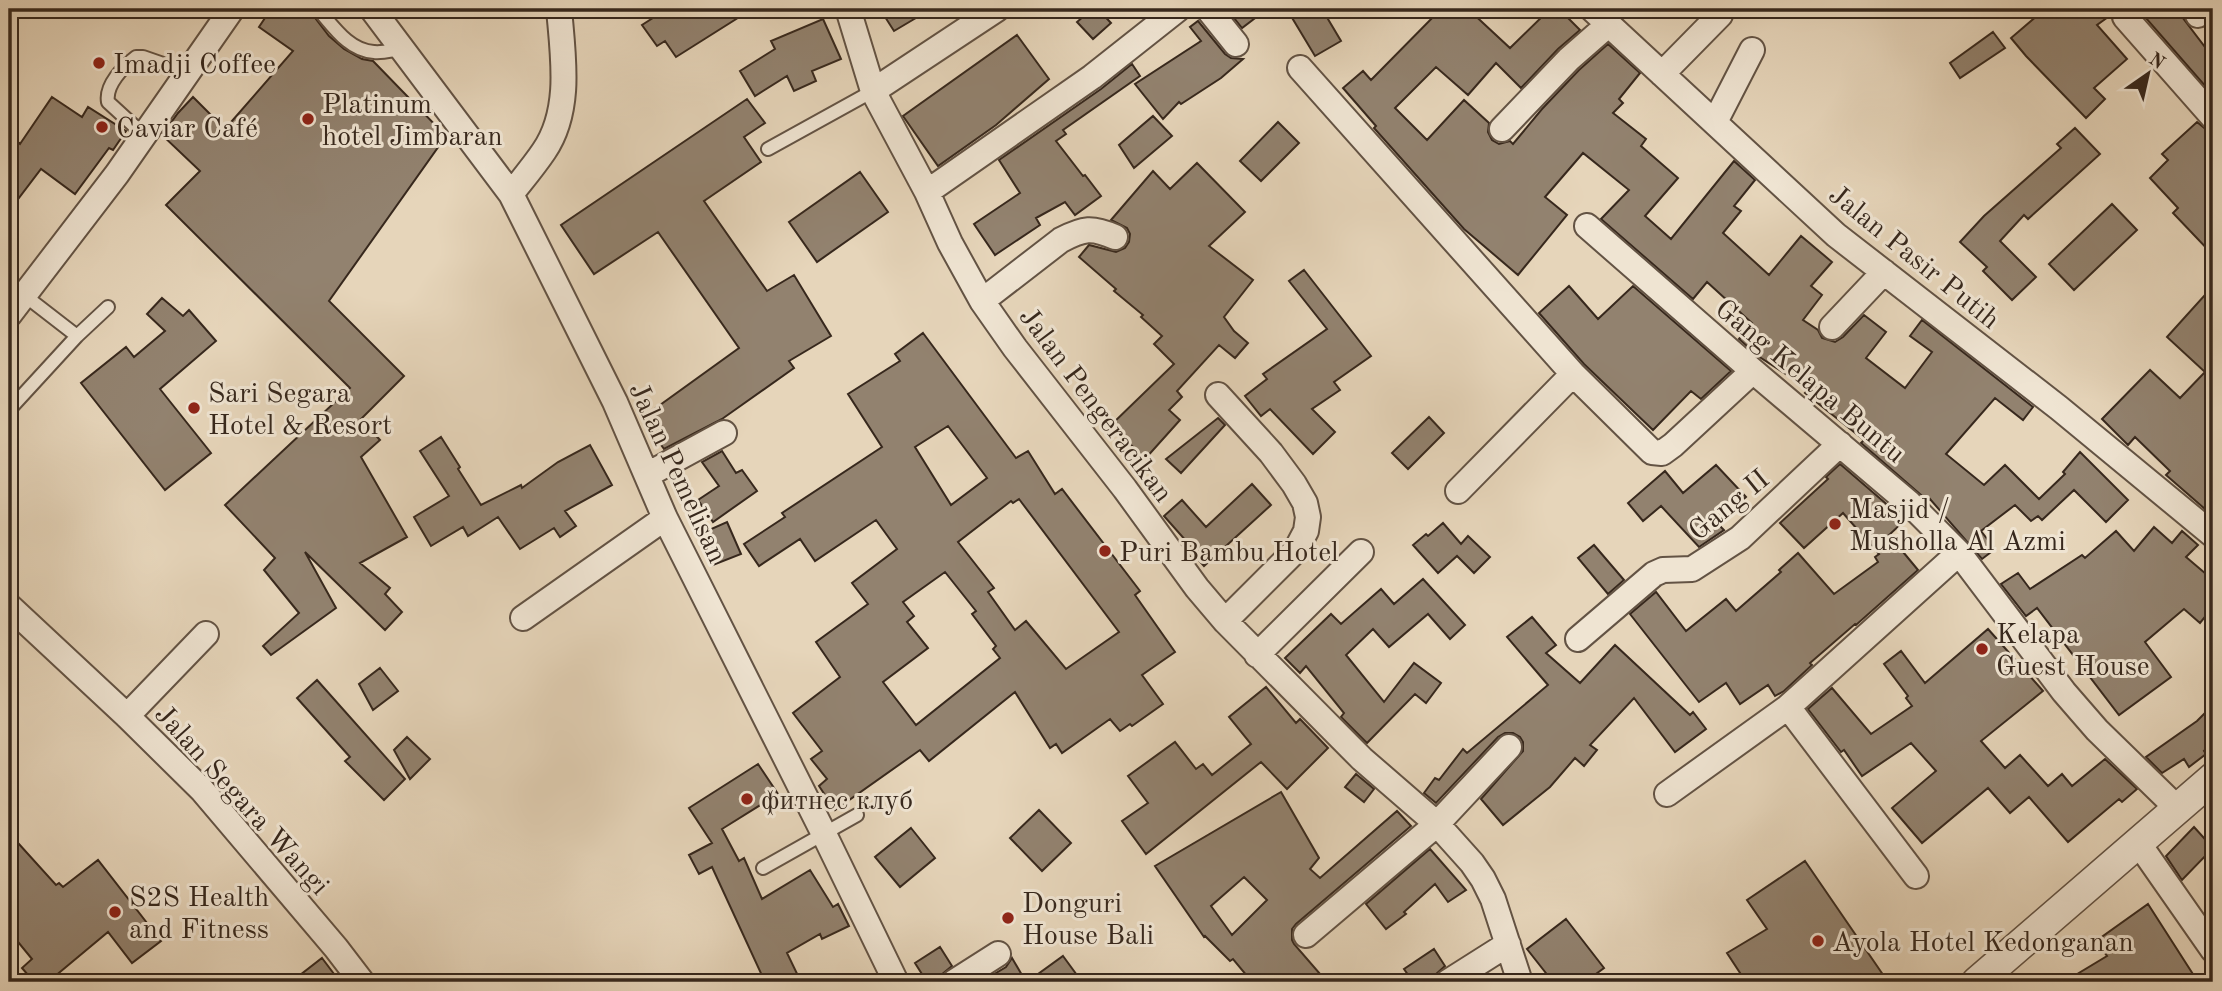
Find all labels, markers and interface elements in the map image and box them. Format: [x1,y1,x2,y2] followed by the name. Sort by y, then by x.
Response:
[2114,38,2184,108] north arrow
[2145,50,2168,74] text: N
[113,52,276,80] place label: Imadji Coffee
[91,55,107,71] marker: Imadji Coffee
[322,92,503,152] place label: Platinum hotel Jimbaran
[300,111,316,127] marker: Platinum hotel Jimbaran
[116,116,258,144] place label: Caviar Café
[94,119,110,135] marker: Caviar Café
[1822,181,2004,335] street label: Jalan Pasir Putih
[1709,295,1909,469] street label: Gang Kelapa Buntu
[1013,303,1177,508] street label: Jalan Pengeracikan
[622,379,730,568] street label: Jalan Pemelisan
[208,381,392,441] place label: Sari Segara Hotel & Resort
[186,400,202,416] marker: Sari Segara Hotel & Resort
[1684,466,1775,547] street label: Gang II
[1849,497,2066,557] place label: Masjid / Musholla Al Azmi
[1827,516,1843,532] marker: Masjid / Musholla Al Azmi
[1119,540,1339,568] place label: Puri Bambu Hotel
[1097,543,1113,559] marker: Puri Bambu Hotel
[1996,622,2150,682] place label: Kelapa Guest House
[1974,641,1990,657] marker: Kelapa Guest House
[148,701,333,901] street label: Jalan Segara Wangi
[761,788,913,816] place label: фитнес клуб
[739,791,755,807] marker: фитнес клуб
[129,885,269,945] place label: S2S Health and Fitness
[1022,891,1154,951] place label: Donguri House Bali
[107,904,123,920] marker: S2S Health and Fitness
[1000,910,1016,926] marker: Donguri House Bali
[1832,930,2134,958] place label: Ayola Hotel Kedonganan
[1810,933,1826,949] marker: Ayola Hotel Kedonganan

